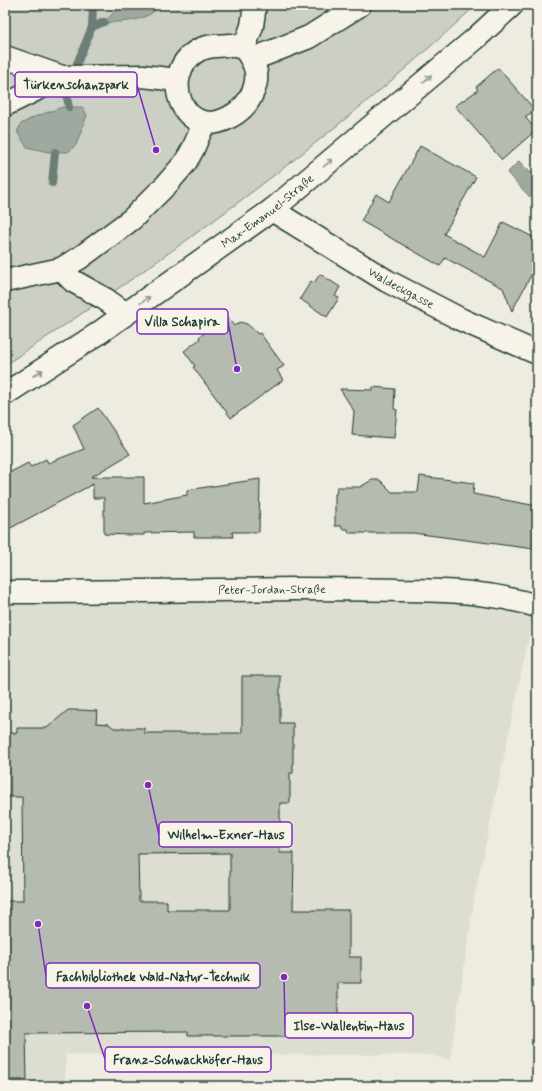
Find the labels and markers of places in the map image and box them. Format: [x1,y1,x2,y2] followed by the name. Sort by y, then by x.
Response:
[15,72,137,97] callout: Türkenschanzpark
[137,309,228,334] callout: Villa Schapira
[159,822,292,847] callout: Wilhelm-Exner-Haus
[46,963,260,988] callout: Fachbibliothek Wald-Natur-Technik
[285,1013,413,1038] callout: Ilse-Wallentin-Haus
[105,1047,271,1072] callout: Franz-Schwackhöfer-Haus

